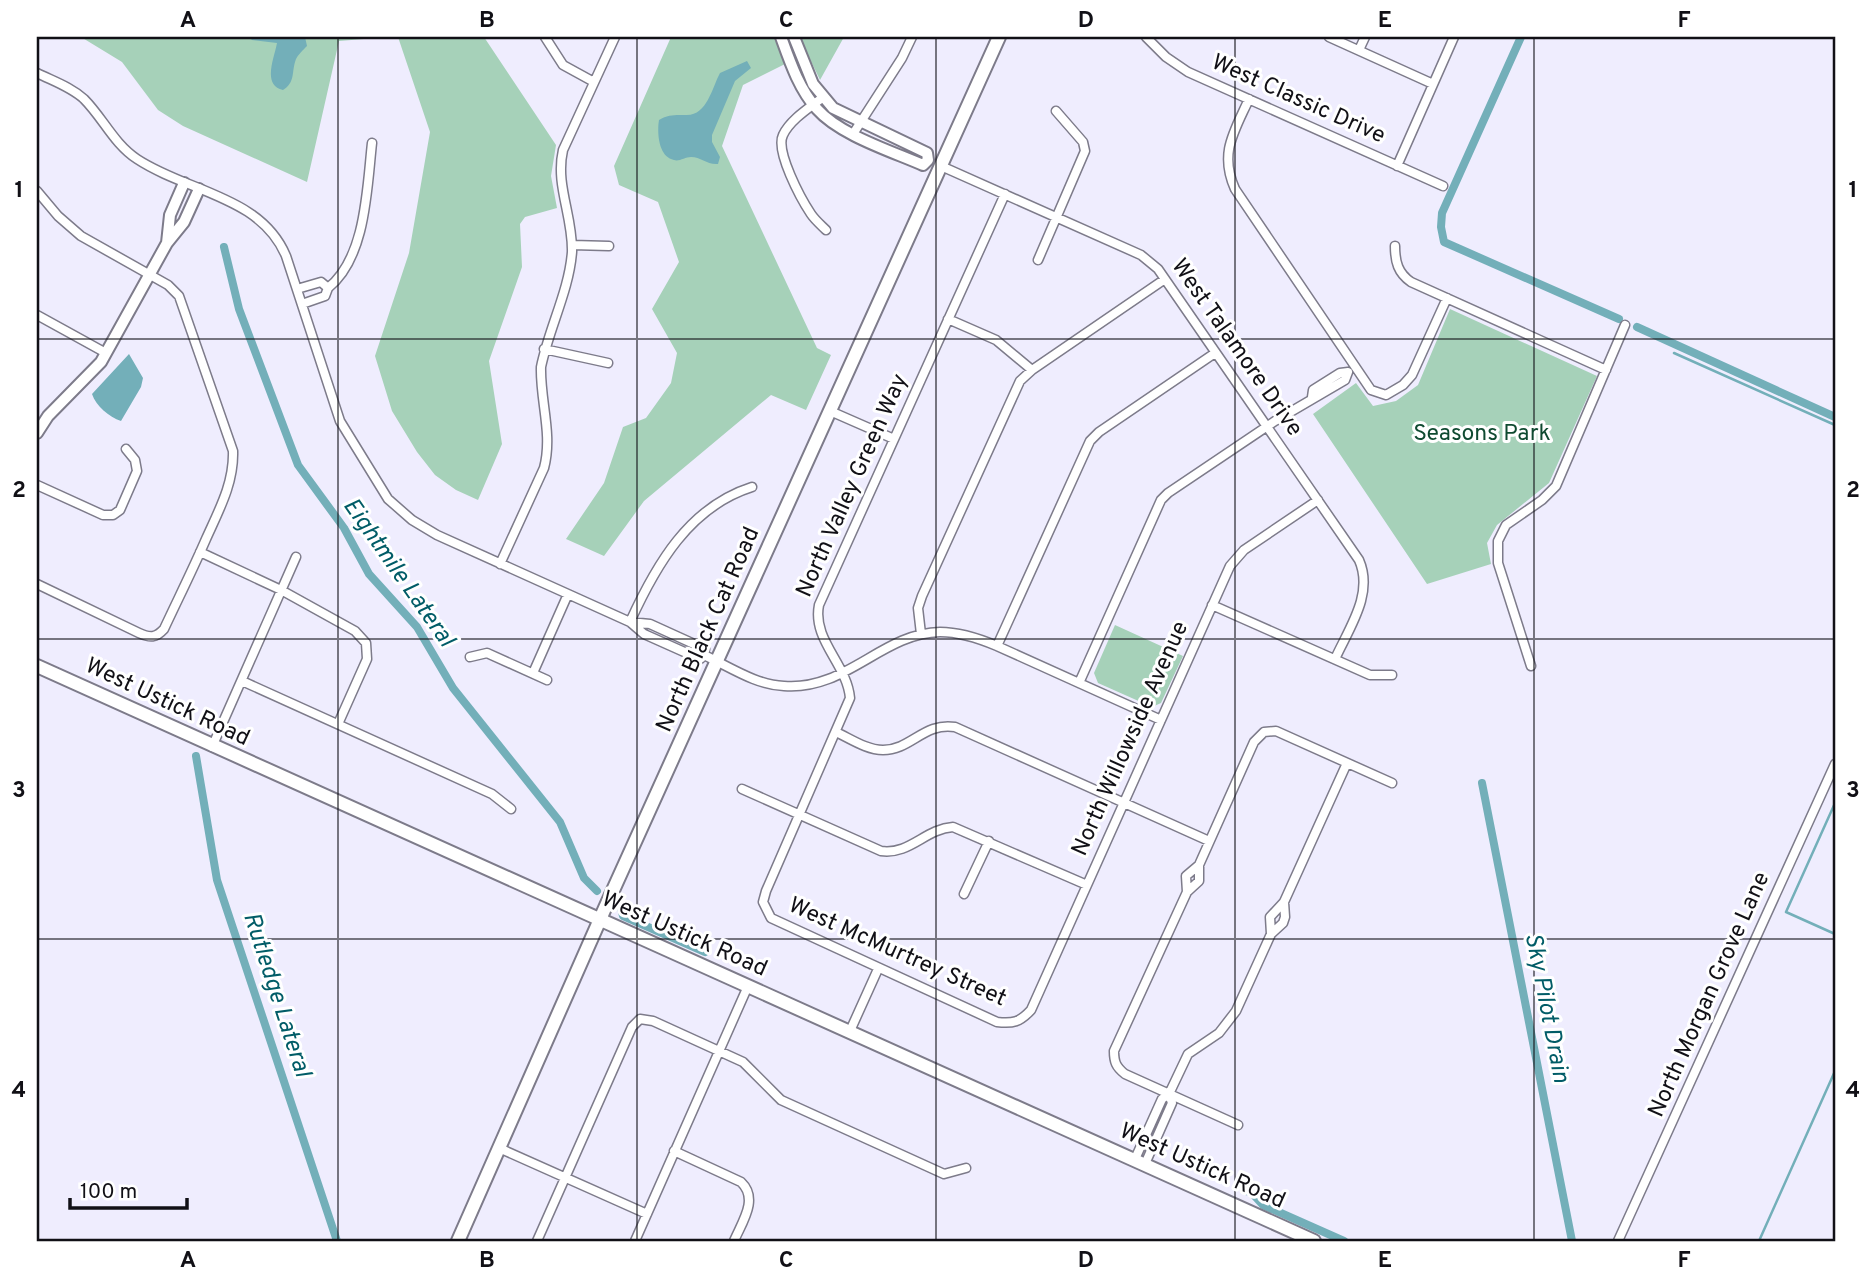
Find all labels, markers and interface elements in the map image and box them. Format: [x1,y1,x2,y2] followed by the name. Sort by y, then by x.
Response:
[180,7,196,36] text: A
[479,7,495,36] text: B
[779,7,793,36] text: C
[1078,7,1094,36] text: D
[1378,7,1392,36] text: E
[1677,7,1691,36] text: F
[1206,49,1390,151] street label: West Classic Drive
[14,177,24,206] text: 1
[1848,177,1858,206] text: 1
[1164,254,1308,442] street label: West Talamore Drive
[791,370,915,602] street label: North Valley Green Way
[1413,420,1551,449] park label: Seasons Park
[12,477,26,506] text: 2
[1846,477,1860,506] text: 2
[335,493,462,655] water label: Eightmile Lateral
[651,523,767,737] street label: North Black Cat Road
[1066,617,1196,861] street label: North Willowside Avenue
[80,652,254,754] street label: West Ustick Road
[12,777,26,806] text: 3
[1846,777,1860,806] text: 3
[1643,868,1777,1122] street label: North Morgan Grove Lane
[597,885,771,985] street label: West Ustick Road
[784,892,1010,1014] street label: West McMurtrey Street
[235,909,317,1083] water label: Rutledge Lateral
[1517,930,1575,1086] water label: Sky Pilot Drain
[12,1077,26,1106] text: 4
[1846,1077,1860,1106] text: 4
[1115,1117,1289,1217] street label: West Ustick Road
[70,1166,187,1210] scale bar
[80,1179,137,1206] text: 100 m
[180,1247,196,1276] text: A
[479,1247,495,1276] text: B
[779,1247,793,1276] text: C
[1078,1247,1094,1276] text: D
[1378,1247,1392,1276] text: E
[1677,1247,1691,1276] text: F

